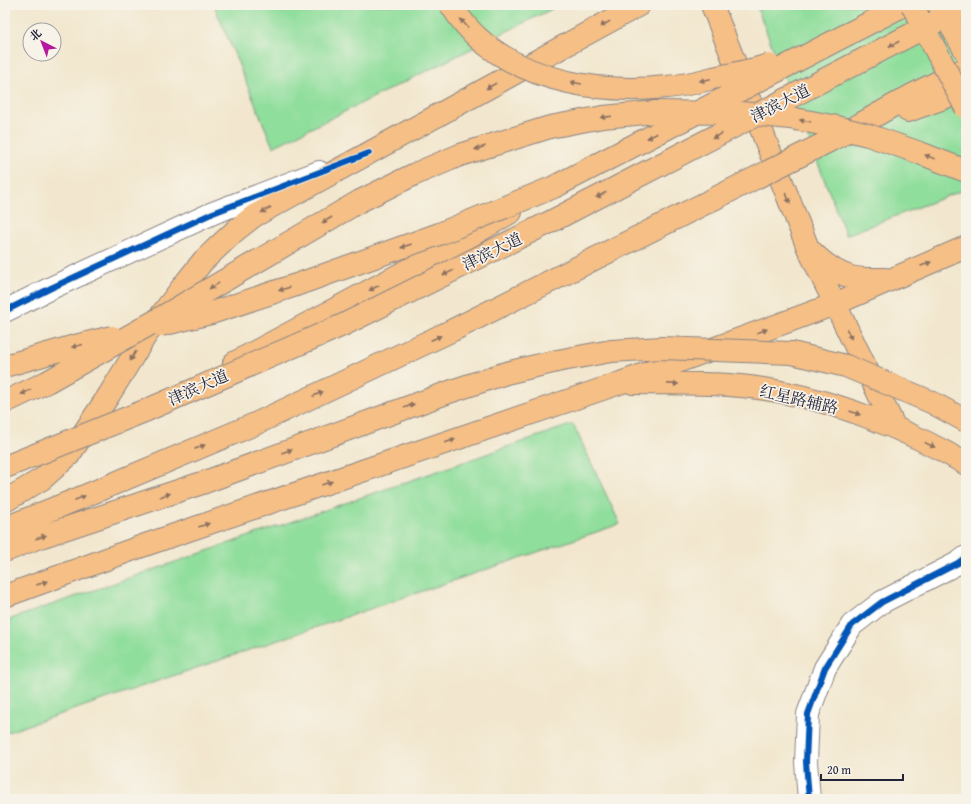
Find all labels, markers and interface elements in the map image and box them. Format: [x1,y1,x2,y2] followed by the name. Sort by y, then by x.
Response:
[460,18,469,27] one-way arrow
[599,20,610,27] one-way arrow
[22,22,62,62] north arrow
[26,25,45,44] text: 北
[888,40,900,47] one-way arrow
[699,77,711,83] one-way arrow
[746,78,814,128] street label: 津滨大道
[570,80,582,86] one-way arrow
[485,83,496,90] one-way arrow
[600,114,612,120] one-way arrow
[799,118,811,124] one-way arrow
[647,132,658,139] one-way arrow
[711,132,722,139] one-way arrow
[474,146,486,152] one-way arrow
[923,153,935,159] one-way arrow
[596,192,607,199] one-way arrow
[785,192,791,203] one-way arrow
[260,206,272,213] one-way arrow
[321,217,332,224] one-way arrow
[458,226,526,276] street label: 津滨大道
[400,243,412,249] one-way arrow
[920,261,932,267] one-way arrow
[442,270,453,276] one-way arrow
[208,282,220,289] one-way arrow
[368,285,379,292] one-way arrow
[277,286,289,292] one-way arrow
[756,327,768,333] one-way arrow
[846,328,852,340] one-way arrow
[430,335,442,341] one-way arrow
[71,343,84,349] one-way arrow
[129,350,136,362] one-way arrow
[164,363,232,411] street label: 津滨大道
[757,378,841,420] street label: 红星路辅路
[667,381,680,387] one-way arrow
[20,389,32,395] one-way arrow
[313,391,324,397] one-way arrow
[403,403,415,409] one-way arrow
[850,411,862,417] one-way arrow
[444,438,456,444] one-way arrow
[924,442,935,448] one-way arrow
[194,444,205,450] one-way arrow
[281,448,293,454] one-way arrow
[321,480,333,486] one-way arrow
[159,492,171,498] one-way arrow
[75,495,86,501] one-way arrow
[198,522,210,528] one-way arrow
[36,534,48,540] one-way arrow
[36,579,48,585] one-way arrow
[821,756,903,782] scale bar
[827,761,851,778] text: 20 m

